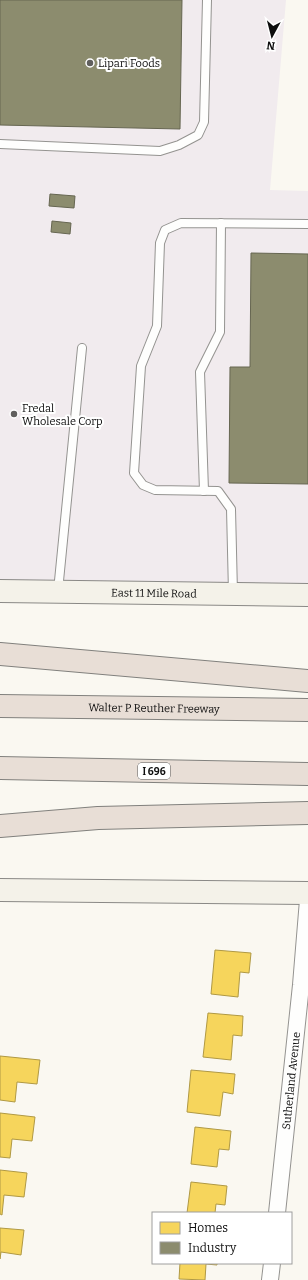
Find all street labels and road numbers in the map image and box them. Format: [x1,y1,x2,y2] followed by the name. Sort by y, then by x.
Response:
[111,586,197,601] street label: East 11 Mile Road
[88,701,220,716] street label: Walter P Reuther Freeway
[138,763,170,779] road number: I 696
[280,1031,303,1130] street label: Sutherland Avenue

